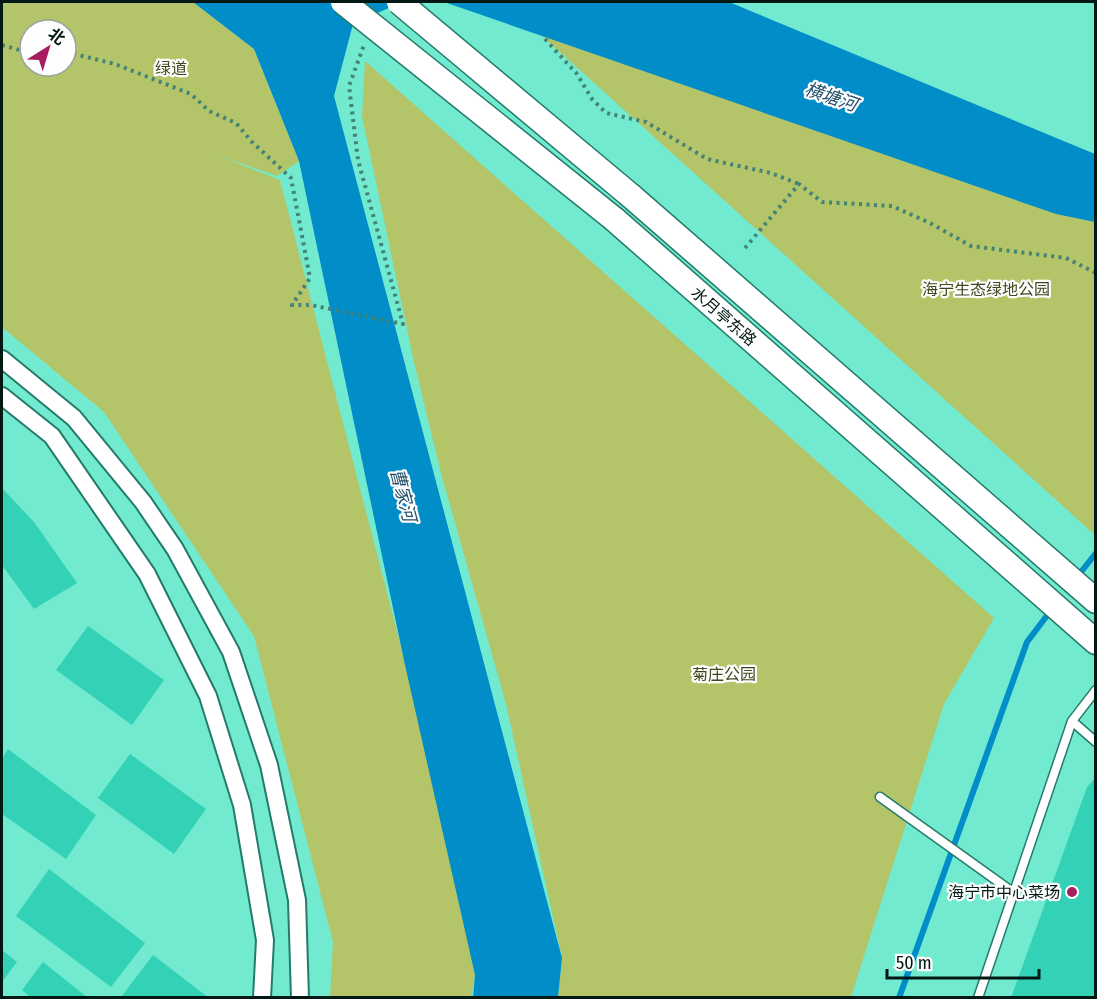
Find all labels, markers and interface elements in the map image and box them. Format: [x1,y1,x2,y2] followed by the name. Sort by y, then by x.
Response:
[18,18,78,78] north arrow
[45,24,69,49] text: 北
[155,59,187,78] park label: 绿道
[802,78,863,117] water label: 横塘河
[922,280,1050,299] park label: 海宁生态绿地公园
[687,283,760,350] street label: 水月亭东路
[385,466,421,527] water label: 曹家河
[692,665,756,684] park label: 菊庄公园
[948,883,1060,902] place label: 海宁市中心菜场
[1065,885,1079,899] marker: 海宁市中心菜场
[887,942,1038,980] scale bar
[896,952,932,974] text: 50 m

